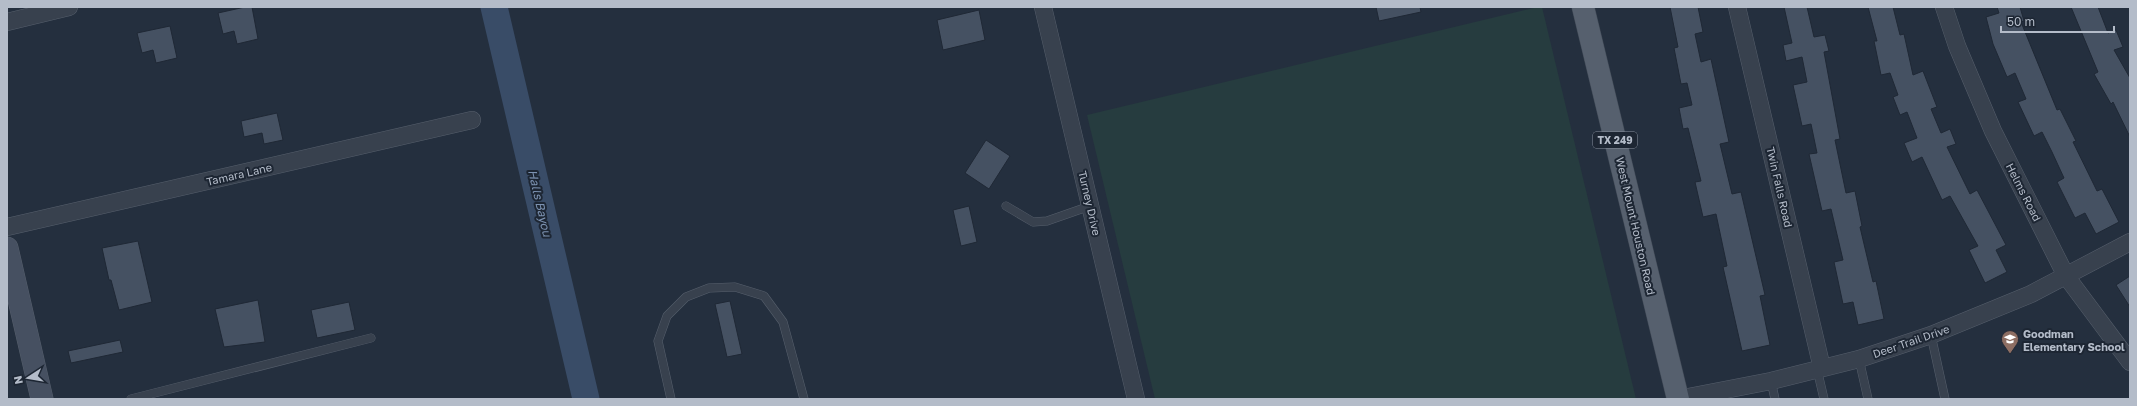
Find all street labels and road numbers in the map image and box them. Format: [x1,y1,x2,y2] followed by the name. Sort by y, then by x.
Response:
[1593,132,1637,148] road number: TX 249
[1764,145,1796,229] street label: Twin Falls Road
[1614,156,1658,296] street label: West Mount Houston Road
[205,160,273,188] street label: Tamara Lane
[2004,161,2044,223] street label: Helms Road
[1076,169,1104,237] street label: Turney Drive
[1871,322,1951,360] street label: Deer Trail Drive

